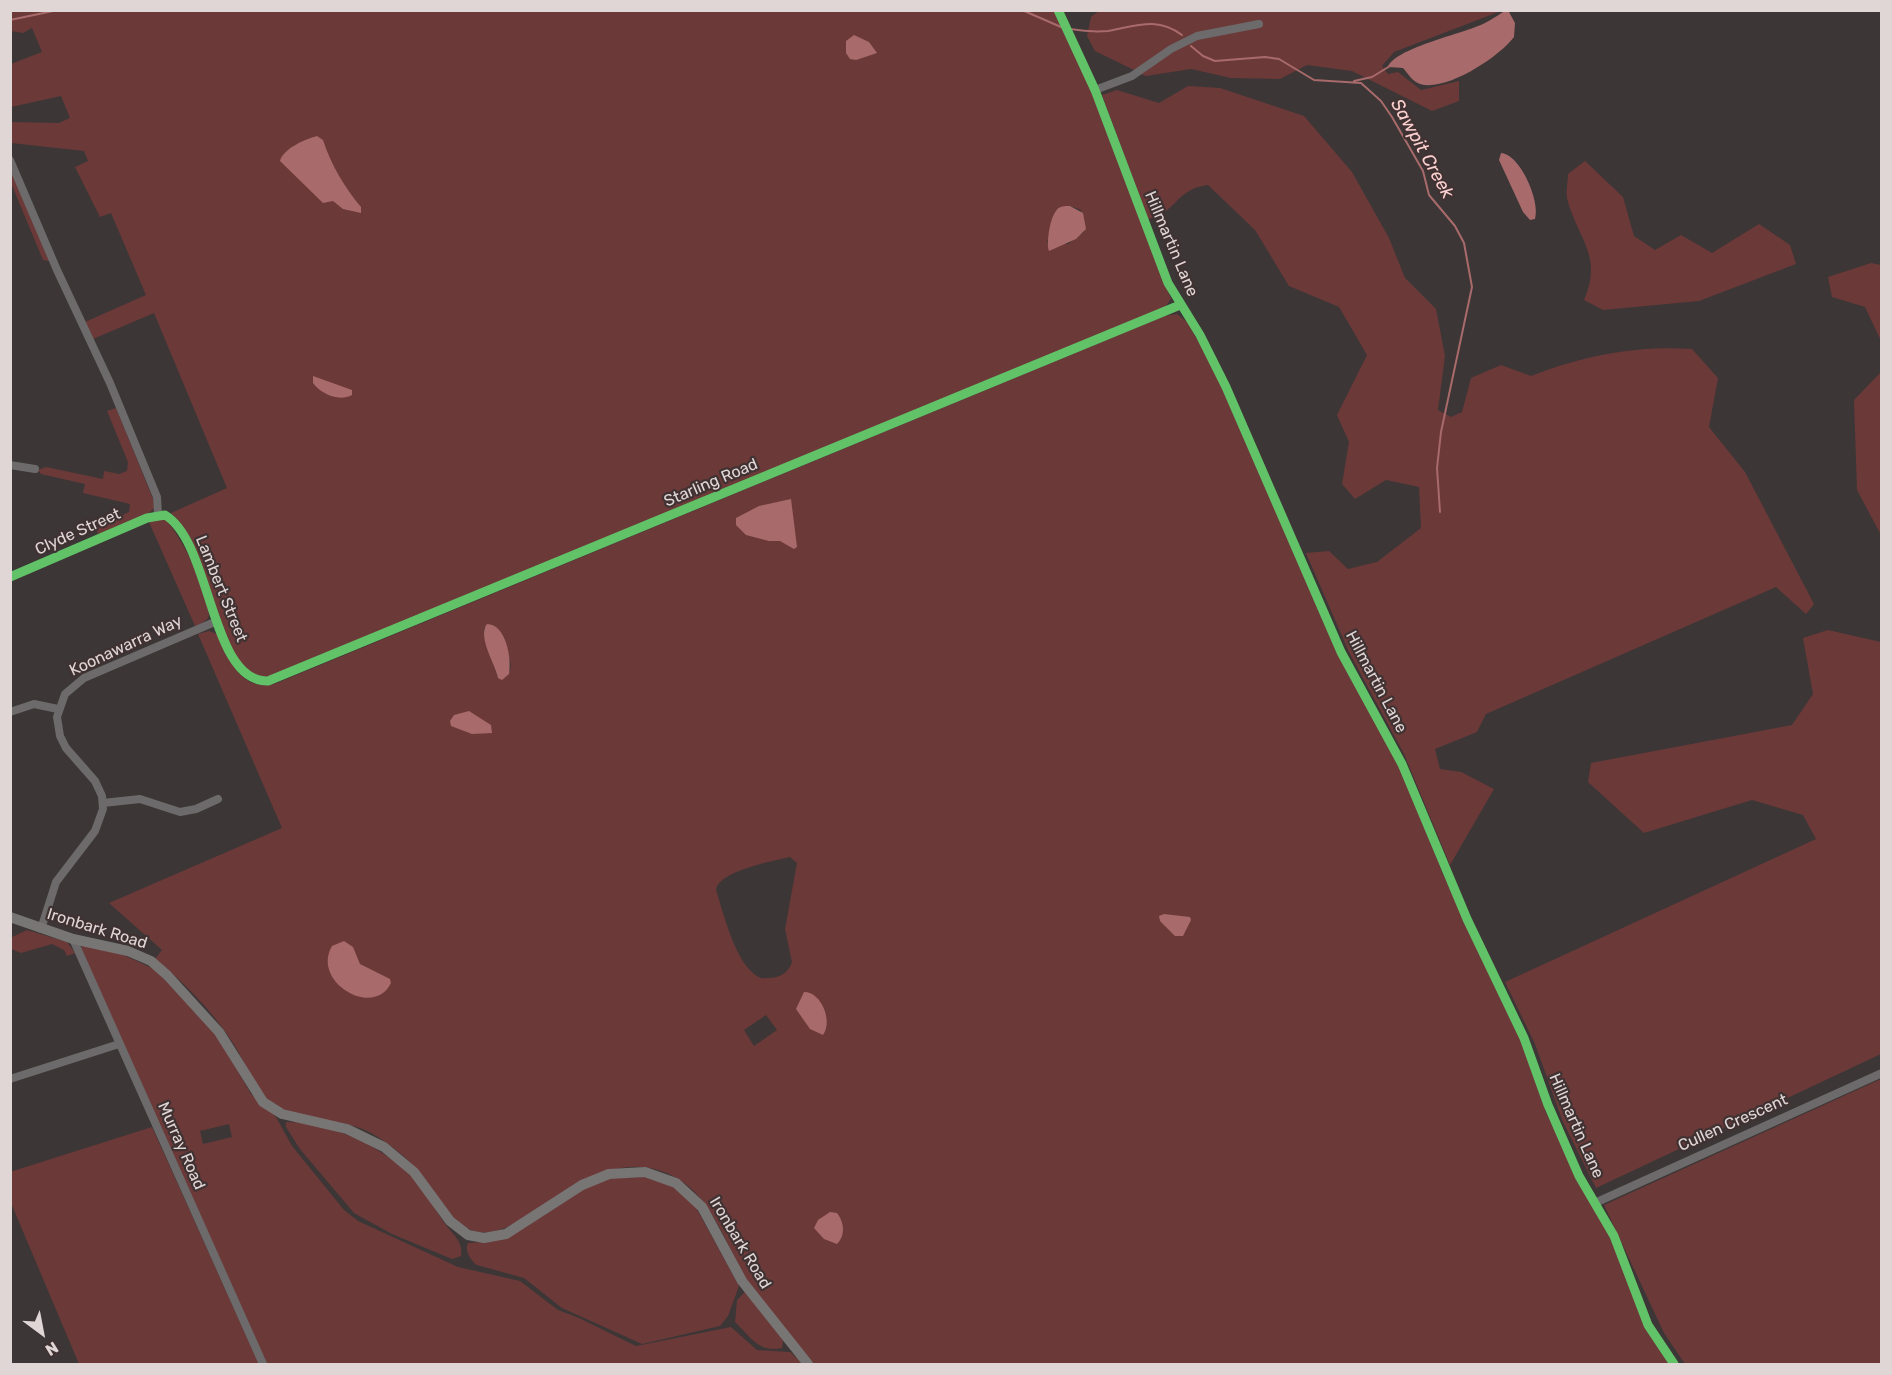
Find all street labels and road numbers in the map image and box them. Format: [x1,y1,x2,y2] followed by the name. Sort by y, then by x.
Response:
[1140,188,1202,300] street label: Hillmartin Lane
[661,455,761,511] street label: Starling Road
[32,505,124,559] street label: Clyde Street
[191,533,251,645] street label: Lambert Street
[67,611,185,681] street label: Koonawarra Way
[1341,628,1411,736] street label: Hillmartin Lane
[45,905,149,953] street label: Ironbark Road
[1544,1071,1608,1181] street label: Hillmartin Lane
[1675,1090,1791,1156] street label: Cullen Crescent
[153,1099,209,1193] street label: Murray Road
[705,1194,775,1292] street label: Ironbark Road

